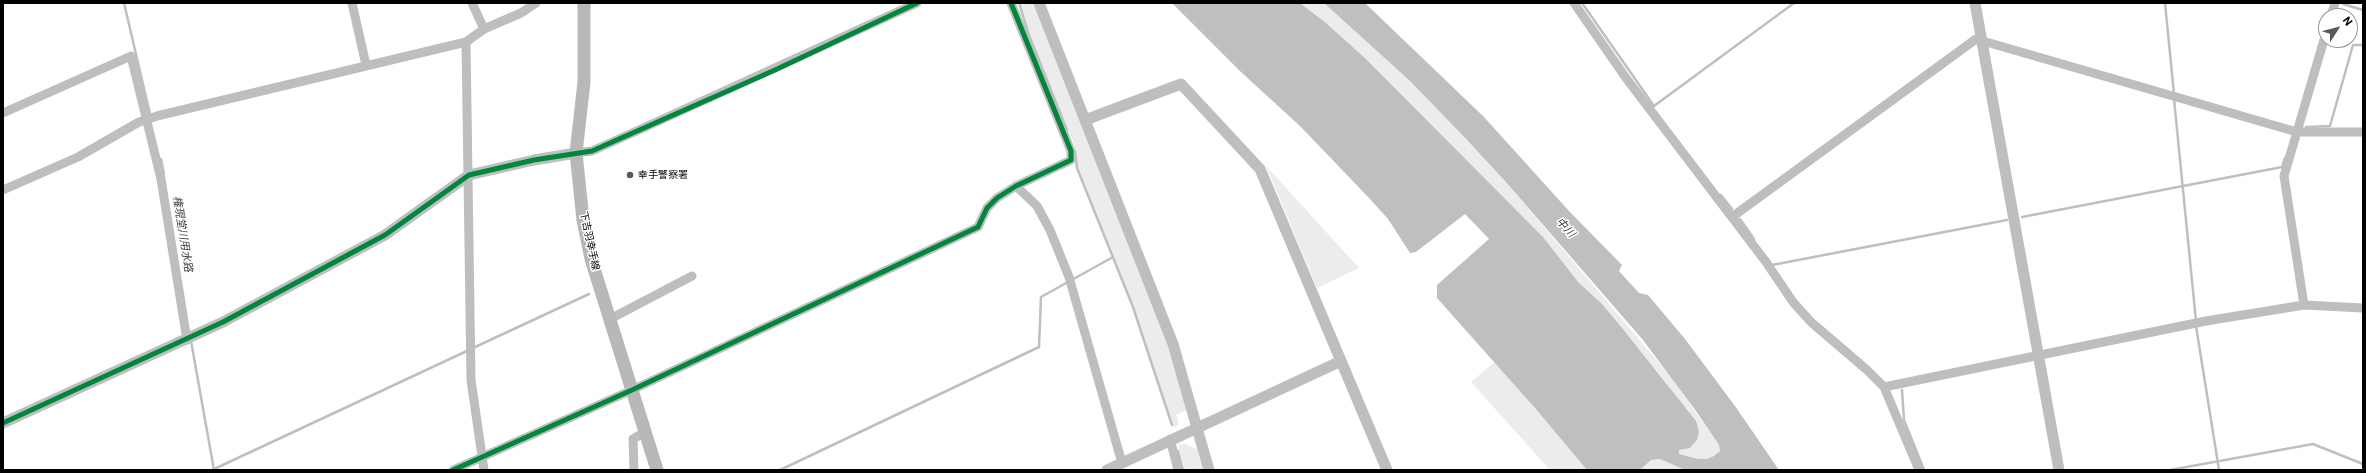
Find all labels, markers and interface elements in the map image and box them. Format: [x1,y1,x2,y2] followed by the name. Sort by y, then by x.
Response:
[2318,8,2358,48] north arrow
[2340,14,2355,28] text: N
[638,169,688,181] place label: 幸手警察署
[625,170,635,180] marker: 幸手警察署
[169,195,195,273] water label: 権現堂川用水路
[577,210,601,272] street label: 下吉羽幸手線
[1553,215,1577,241] water label: 中川

